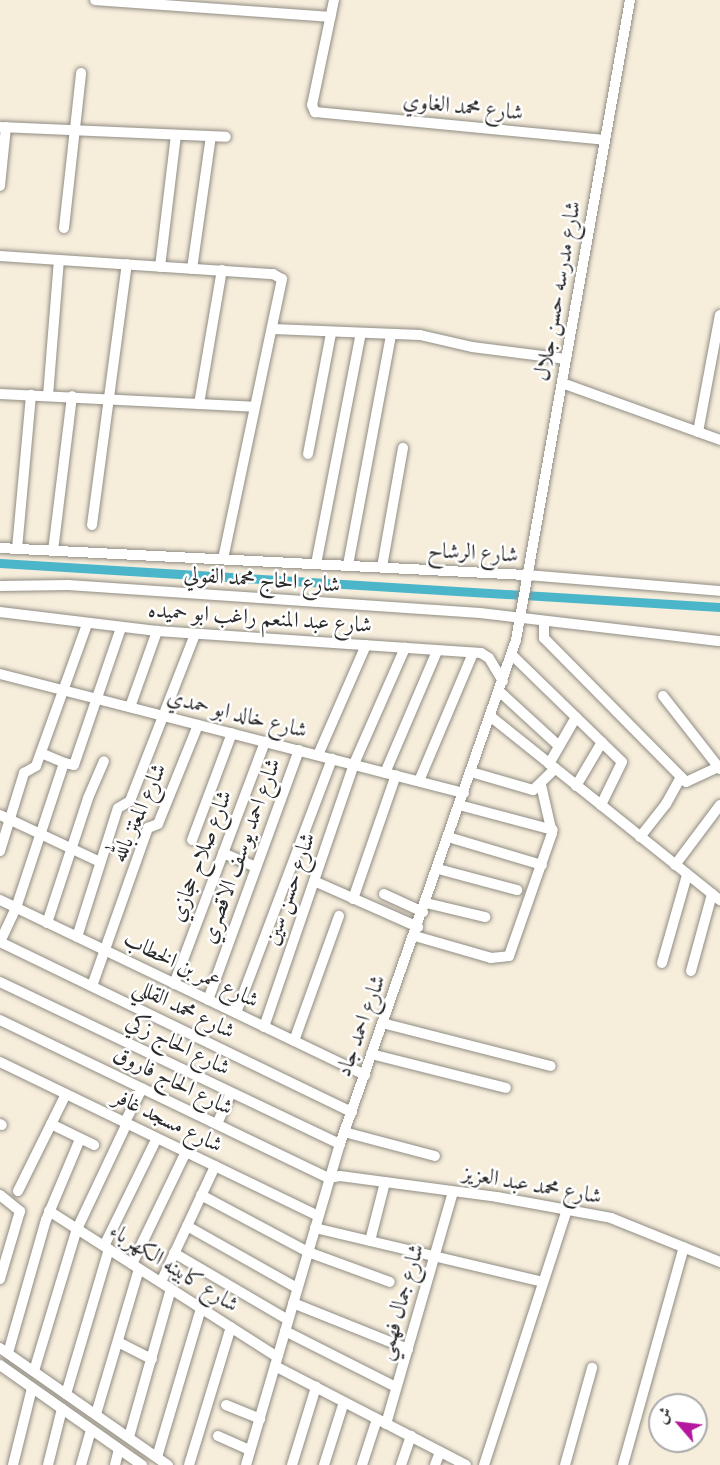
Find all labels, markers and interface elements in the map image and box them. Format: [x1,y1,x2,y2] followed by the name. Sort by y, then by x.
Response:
[401,88,525,126] street label: شارع محمد الغاوي
[529,199,587,383] street label: شارع مدرسه حسن جلال
[427,537,519,569] street label: شارع الرشاح
[183,561,341,599] street label: شارع الحاج محمد الفولي
[147,597,373,639] street label: شارع عبد المنعم راغب ابو حميده
[164,684,310,744] street label: شارع خالد ابو حمدي
[195,755,287,947] street label: شارع احمد يوسف الاقصري
[106,759,172,867] street label: شارع المعتز بالله
[164,787,238,925] street label: شارع صلاح حجازي
[258,829,322,949] street label: شارع حسن سين
[119,926,263,1014] street label: شارع عمر بن الخطاب
[330,971,392,1081] street label: شارع احمد جاد
[129,973,239,1045] street label: شارع محمد القللي
[122,1008,234,1082] street label: شارع الحاج زكي
[109,1041,237,1121] street label: شارع الحاج فاروق
[109,1083,227,1159] street label: شارع مسجد غافر
[460,1160,604,1210] street label: شارع محمد عبد العزيز
[104,1218,244,1318] street label: شارع كابينه الكهرباء
[372,1241,430,1363] street label: شارع جمال فهمي
[648,1393,708,1453] north arrow
[651,1404,676,1427] text: ش

